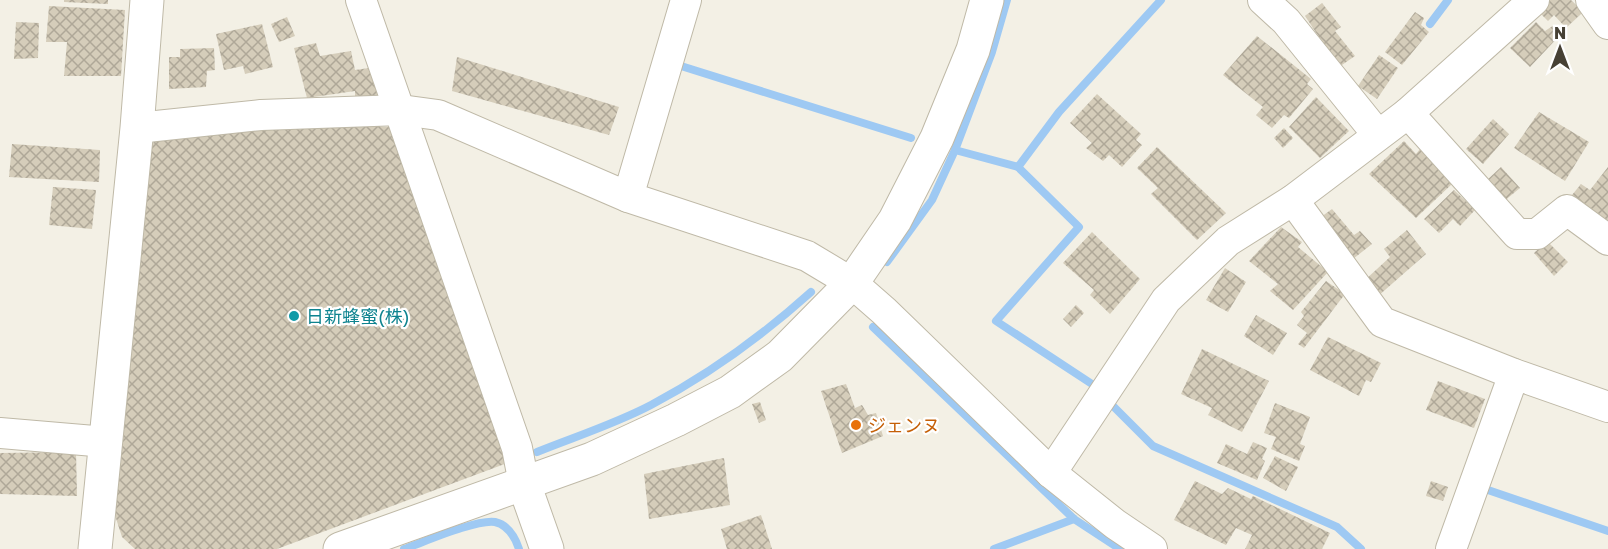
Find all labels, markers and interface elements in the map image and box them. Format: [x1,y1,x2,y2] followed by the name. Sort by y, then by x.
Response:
[1530,18,1590,78] north arrow
[1554,23,1566,43] text: N
[306,305,410,327] place label: 日新蜂蜜(株)
[287,309,301,323] marker: 日新蜂蜜(株)
[868,414,940,436] place label: ジェンヌ
[849,418,863,432] marker: ジェンヌ

